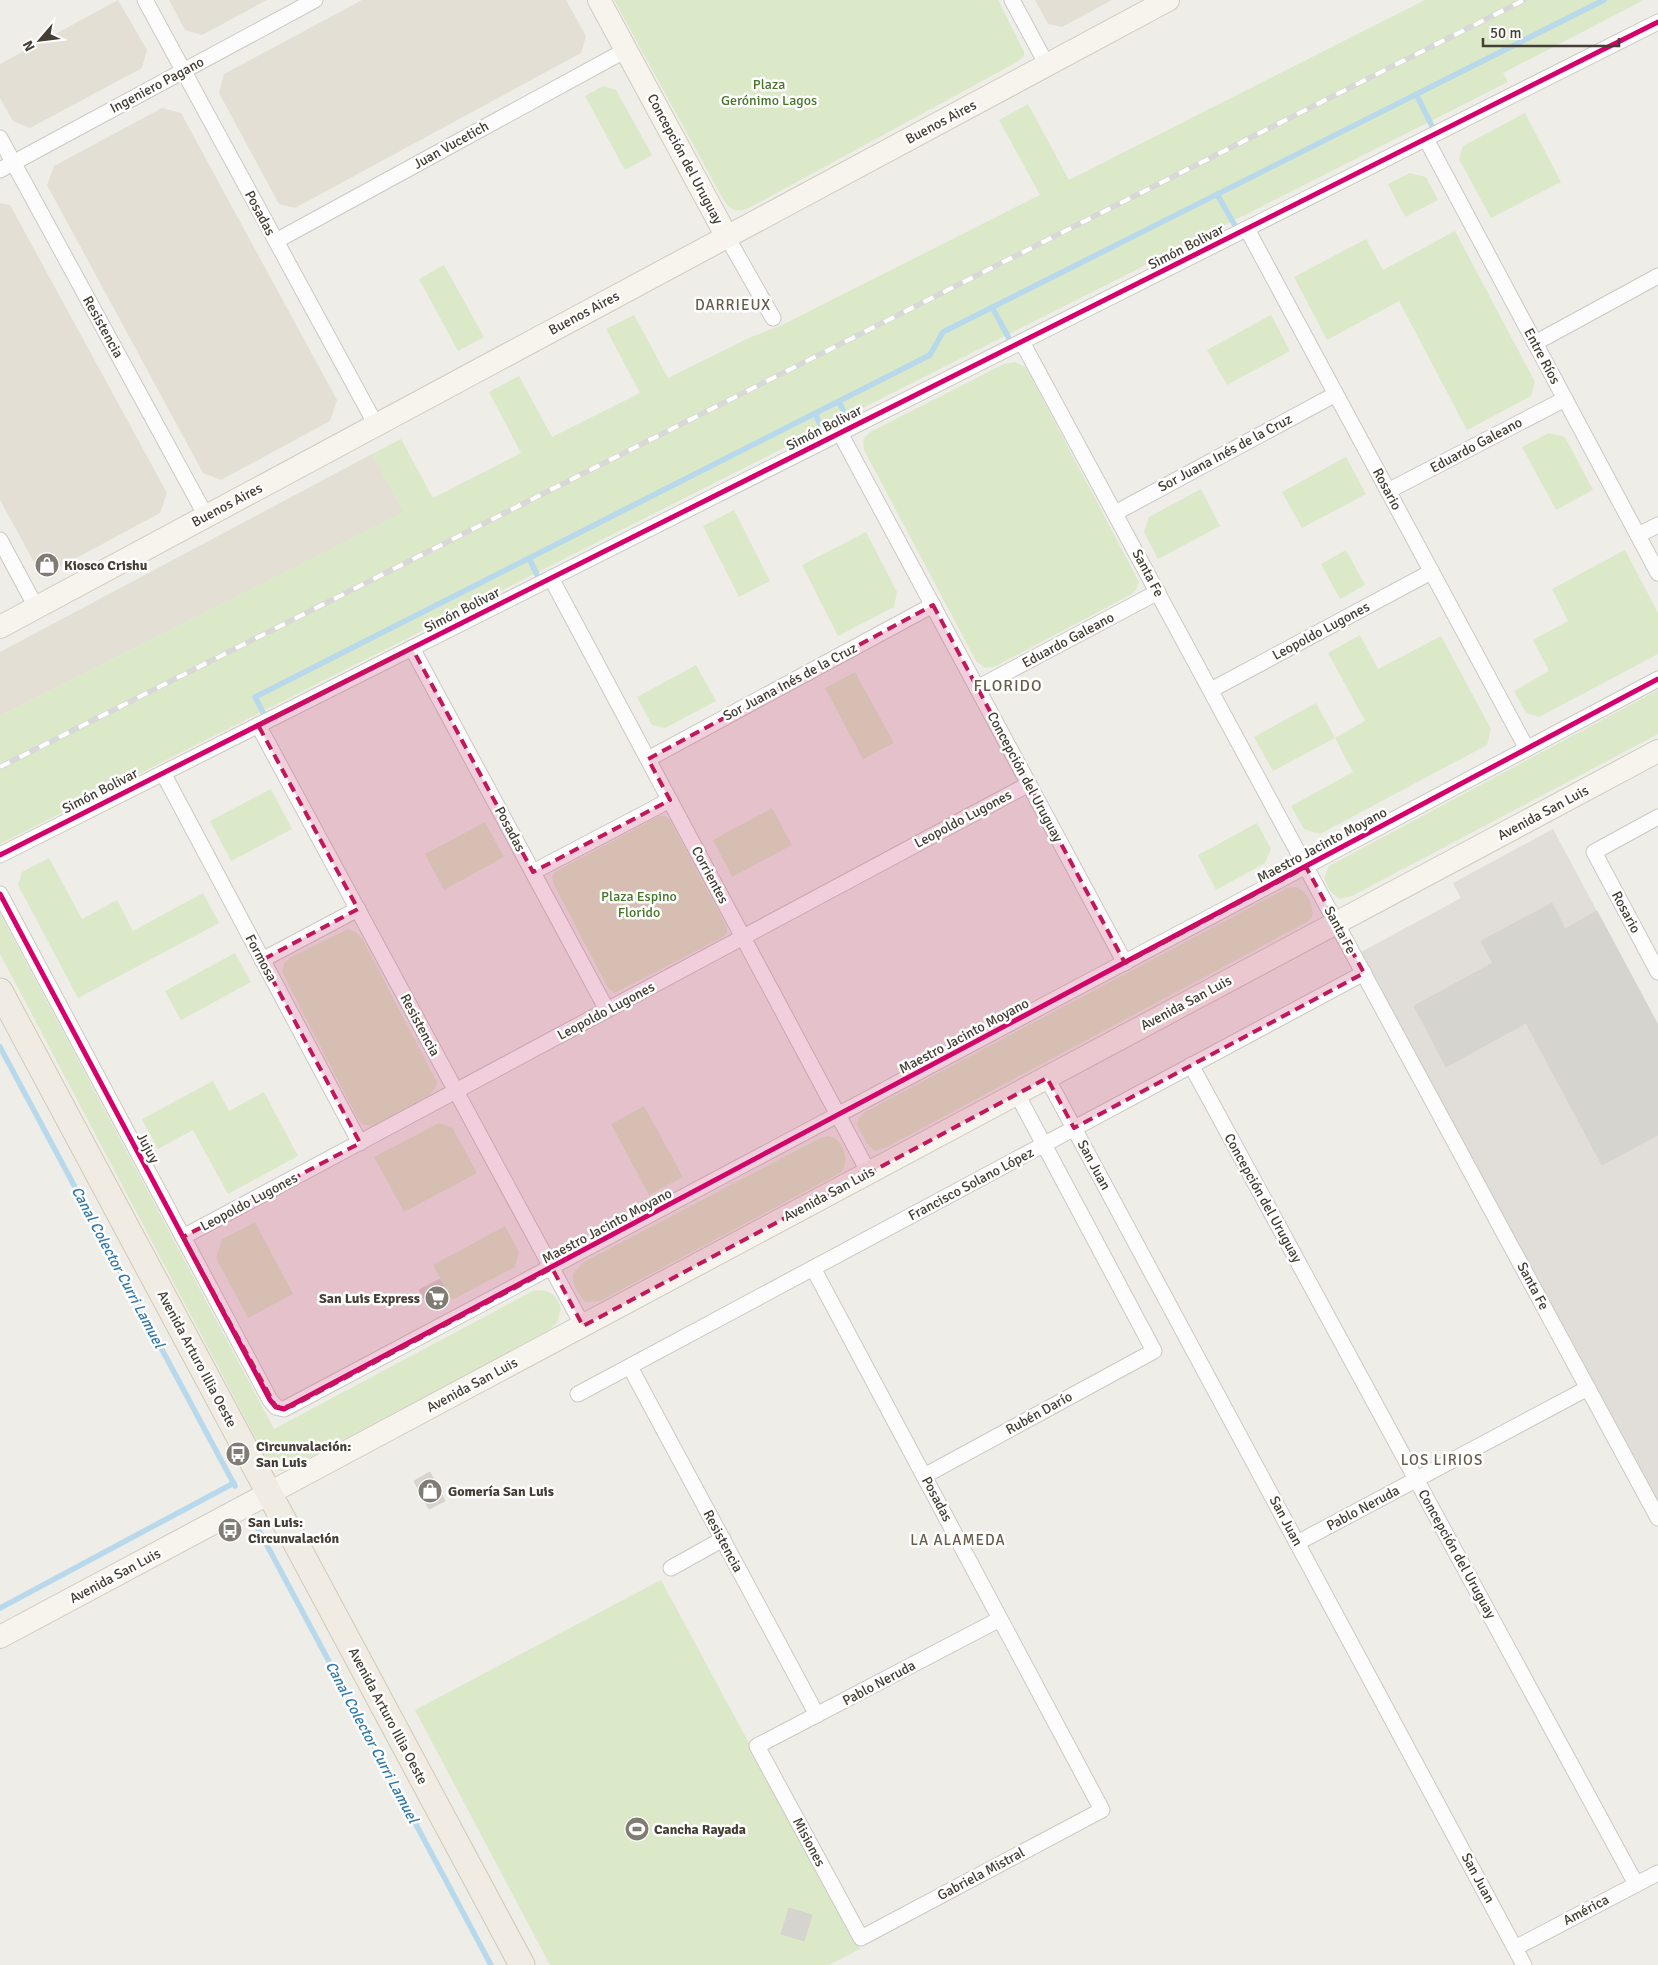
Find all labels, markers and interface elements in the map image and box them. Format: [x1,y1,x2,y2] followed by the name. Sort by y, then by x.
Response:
[15,15,65,65] north arrow
[1483,15,1619,47] scale bar
[1490,24,1521,42] text: 50 m
[19,38,39,54] text: N
[107,53,207,117] street label: Ingeniero Pagano
[721,76,817,109] park label: Plaza Gerónimo Lagos
[643,91,727,227] street label: Concepción del Uruguay
[903,96,979,148] street label: Buenos Aires
[410,117,492,173] street label: Juan Vucetich
[241,188,279,238] street label: Posadas
[1145,220,1227,273] street label: Simón Bolivar
[546,287,622,339] street label: Buenos Aires
[79,293,127,361] street label: Resistencia
[695,296,771,314] district label: DARRIEUX
[1520,325,1564,387] street label: Entre Ríos
[783,401,865,454] street label: Simón Bolivar
[1155,410,1295,496] street label: Sor Juana Inés de la Cruz
[1427,414,1525,476] street label: Eduardo Galeano
[1369,465,1405,513] street label: Rosario
[189,479,265,531] street label: Buenos Aires
[1128,546,1168,600] street label: Santa Fe
[34,552,60,578] shop icon: Kiosco Crishu
[64,557,148,574] place label: Kiosco Crishu
[421,583,503,636] street label: Simón Bolivar
[1269,598,1373,664] street label: Leopoldo Lugones
[1019,609,1117,671] street label: Eduardo Galeano
[720,639,860,725] street label: Sor Juana Inés de la Cruz
[974,676,1043,696] district label: FLORIDO
[983,709,1067,845] street label: Concepción del Uruguay
[59,764,141,817] street label: Simón Bolivar
[1495,782,1591,844] street label: Avenida San Luis
[911,786,1015,852] street label: Leopoldo Lugones
[491,804,529,854] street label: Posadas
[1254,804,1390,886] street label: Maestro Jacinto Moyano
[688,843,732,907] street label: Corrientes
[601,888,677,921] park label: Plaza Espino Florido
[1608,888,1644,936] street label: Rosario
[1320,903,1360,957] street label: Santa Fe
[242,931,280,985] street label: Formosa
[1138,972,1234,1034] street label: Avenida San Luis
[554,978,658,1044] street label: Leopoldo Lugones
[396,991,444,1059] street label: Resistencia
[896,995,1032,1077] street label: Maestro Jacinto Moyano
[133,1130,163,1167] street label: Jujuy
[1220,1130,1306,1266] street label: Concepción del Uruguay
[1074,1137,1114,1193] street label: San Juan
[905,1144,1037,1224] street label: Francisco Solano López
[781,1163,877,1225] street label: Avenida San Luis
[197,1169,301,1235] street label: Leopoldo Lugones
[68,1183,169,1352] water label: Canal Colector Curri Lamuel
[539,1185,675,1267] street label: Maestro Jacinto Moyano
[1513,1259,1553,1313] street label: Santa Fe
[424,1285,450,1311] supermarket icon: San Luis Express
[154,1288,240,1430] street label: Avenida Arturo Illia Oeste
[319,1290,420,1307] place label: San Luis Express
[424,1354,520,1416] street label: Avenida San Luis
[1003,1388,1075,1438] street label: Rubén Darío
[256,1438,351,1471] place label: Circunvalación: San Luis
[225,1441,251,1467] bus stop icon: Circunvalación: San Luis
[1401,1451,1483,1469] district label: LOS LIRIOS
[918,1474,956,1524] street label: Posadas
[417,1478,443,1504] shop icon: Gomería San Luis
[1324,1482,1402,1534] street label: Pablo Neruda
[448,1483,554,1500] place label: Gomería San Luis
[1414,1486,1500,1622] street label: Concepción del Uruguay
[1266,1493,1306,1549] street label: San Juan
[699,1507,747,1575] street label: Resistencia
[248,1514,340,1547] place label: San Luis: Circunvalación
[217,1517,243,1543] bus stop icon: San Luis: Circunvalación
[910,1531,1006,1549] district label: LA ALAMEDA
[67,1545,163,1607] street label: Avenida San Luis
[345,1645,431,1787] street label: Avenida Arturo Illia Oeste
[840,1657,918,1709] street label: Pablo Neruda
[322,1658,423,1827] water label: Canal Colector Curri Lamuel
[789,1815,829,1869] street label: Misiones
[624,1816,650,1842] sports icon: Cancha Rayada
[654,1821,746,1838] place label: Cancha Rayada
[934,1844,1028,1904] street label: Gabriela Mistral
[1458,1850,1498,1906] street label: San Juan
[1560,1891,1612,1929] street label: América

